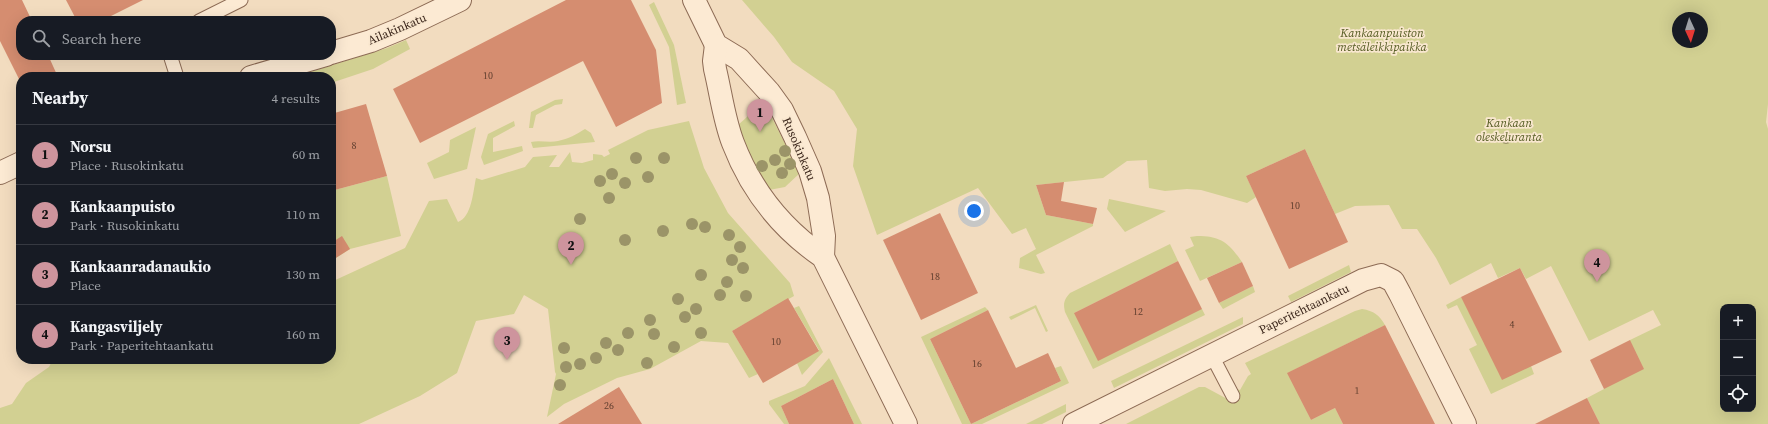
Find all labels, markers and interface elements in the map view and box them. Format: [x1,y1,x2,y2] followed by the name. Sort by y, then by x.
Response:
[365,10,429,48] street label: Ailakinkatu
[1672,12,1708,48] north arrow
[16,16,336,60] search box
[1337,25,1428,55] park label: Kankaanpuiston metsäleikkipaikka
[30,27,52,49] icon: search
[62,28,141,49] text: Search here
[483,69,493,82] house number: 10
[32,86,88,110] text: Nearby
[272,90,320,107] text: 4 results
[747,99,773,132] pin: 1
[778,115,820,183] street label: Rusokinkatu
[1476,115,1543,145] park label: Kankaan oleskeluranta
[70,136,111,157] text: Norsu
[352,139,357,152] house number: 8
[41,146,49,163] text: 1
[292,146,320,163] text: 60 m
[70,157,184,174] text: Place · Rusokinkatu
[70,196,175,217] text: Kankaanpuisto
[1290,199,1300,212] house number: 10
[964,201,984,221] your location
[41,206,49,223] text: 2
[286,206,320,223] text: 110 m
[70,217,180,234] text: Park · Rusokinkatu
[558,232,584,265] pin: 2
[1584,249,1610,282] pin: 4
[70,256,211,277] text: Kankaanradanaukio
[41,266,49,283] text: 3
[286,266,320,283] text: 130 m
[930,270,940,283] house number: 18
[70,277,101,294] text: Place
[1256,280,1352,338] street label: Paperitehtaankatu
[1720,304,1756,412] map controls
[1720,304,1756,340] button: +
[1133,305,1143,318] house number: 12
[70,316,162,337] text: Kangasviljely
[1510,318,1515,331] house number: 4
[41,326,49,343] text: 4
[286,326,320,343] text: 160 m
[494,327,520,360] pin: 3
[771,335,781,348] house number: 10
[70,337,214,354] text: Park · Paperitehtaankatu
[1720,340,1756,376] button: −
[972,357,982,370] house number: 16
[1720,376,1756,412] button: locate
[1355,384,1360,397] house number: 1
[604,399,614,412] house number: 26

